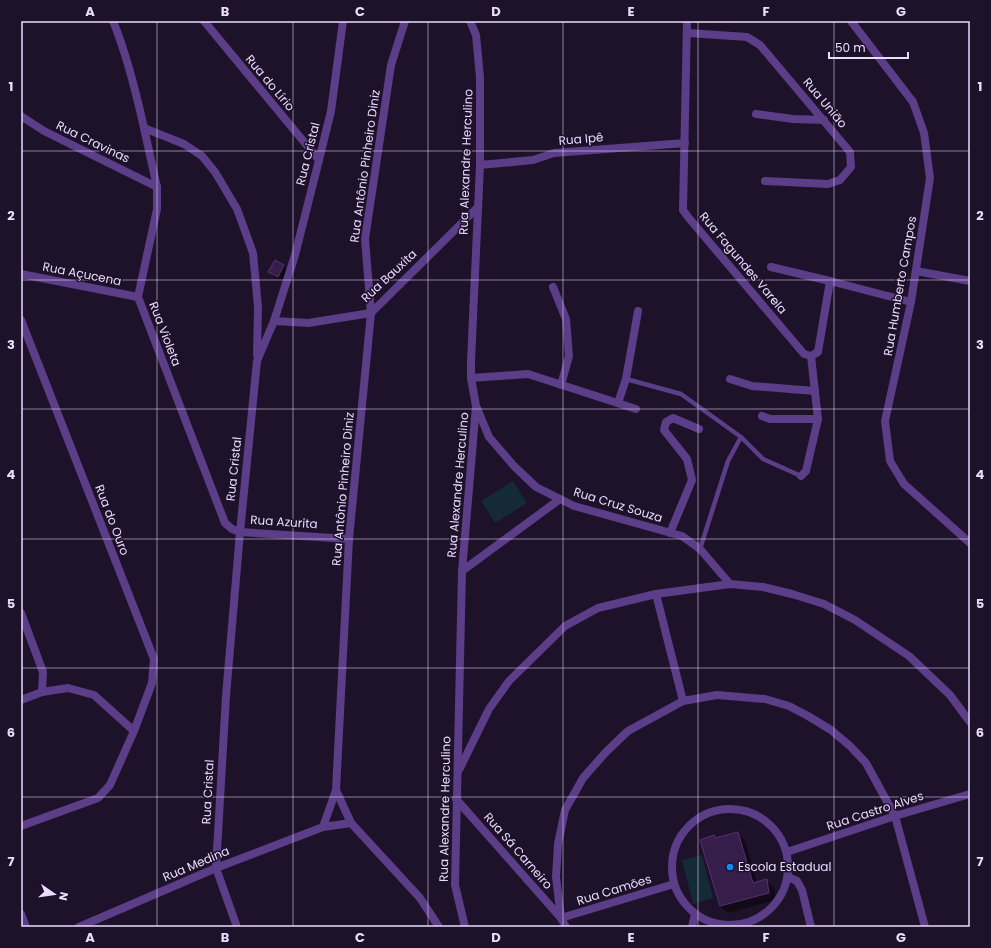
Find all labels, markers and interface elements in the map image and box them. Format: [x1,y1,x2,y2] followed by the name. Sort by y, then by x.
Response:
[85,2,95,21] text: A
[221,2,230,21] text: B
[355,2,365,21] text: C
[491,2,501,21] text: D
[627,2,635,21] text: E
[762,2,770,21] text: F
[896,2,906,21] text: G
[829,34,908,60] scale bar
[835,39,866,56] text: 50 m
[242,51,299,115] street label: Rua do Lírio
[799,74,852,132] street label: Rua União
[9,77,13,96] text: 1
[978,77,982,96] text: 1
[345,88,384,243] street label: Rua Antônio Pinheiro Diniz
[454,88,477,235] street label: Rua Alexandre Herculino
[54,116,133,167] street label: Rua Cravinas
[291,120,324,187] street label: Rua Cristal
[558,128,604,149] street label: Rua Ipê
[7,206,15,225] text: 2
[976,206,984,225] text: 2
[696,208,791,317] street label: Rua Fagundes Varela
[879,215,920,357] street label: Rua Humberto Campos
[357,245,420,306] street label: Rua Bauxita
[41,258,123,289] street label: Rua Açucena
[145,299,186,369] street label: Rua Violeta
[7,335,15,354] text: 3
[976,335,984,354] text: 3
[327,411,358,566] street label: Rua Antônio Pinheiro Diniz
[443,411,472,558] street label: Rua Alexandre Herculino
[222,436,245,502] street label: Rua Cristal
[7,465,16,484] text: 4
[976,465,985,484] text: 4
[91,482,134,558] street label: Rua do Ouro
[571,483,665,526] street label: Rua Cruz Souza
[250,511,318,532] street label: Rua Azurita
[7,594,15,613] text: 5
[976,594,984,613] text: 5
[7,723,15,742] text: 6
[976,723,984,742] text: 6
[435,736,454,882] street label: Rua Alexandre Herculino
[197,759,218,825] street label: Rua Cristal
[824,787,926,834] street label: Rua Castro Alves
[480,809,557,893] street label: Rua Sá Carneiro
[160,842,232,885] street label: Rua Medina
[8,852,15,871] text: 7
[977,852,984,871] text: 7
[738,858,831,875] place label: Escola Estadual
[725,862,735,872] marker: Escola Estadual
[574,870,653,909] street label: Rua Camões
[34,874,74,914] north arrow
[55,890,72,902] text: N
[85,928,95,947] text: A
[221,928,230,947] text: B
[355,928,365,947] text: C
[491,928,501,947] text: D
[627,928,635,947] text: E
[762,928,770,947] text: F
[896,928,906,947] text: G

